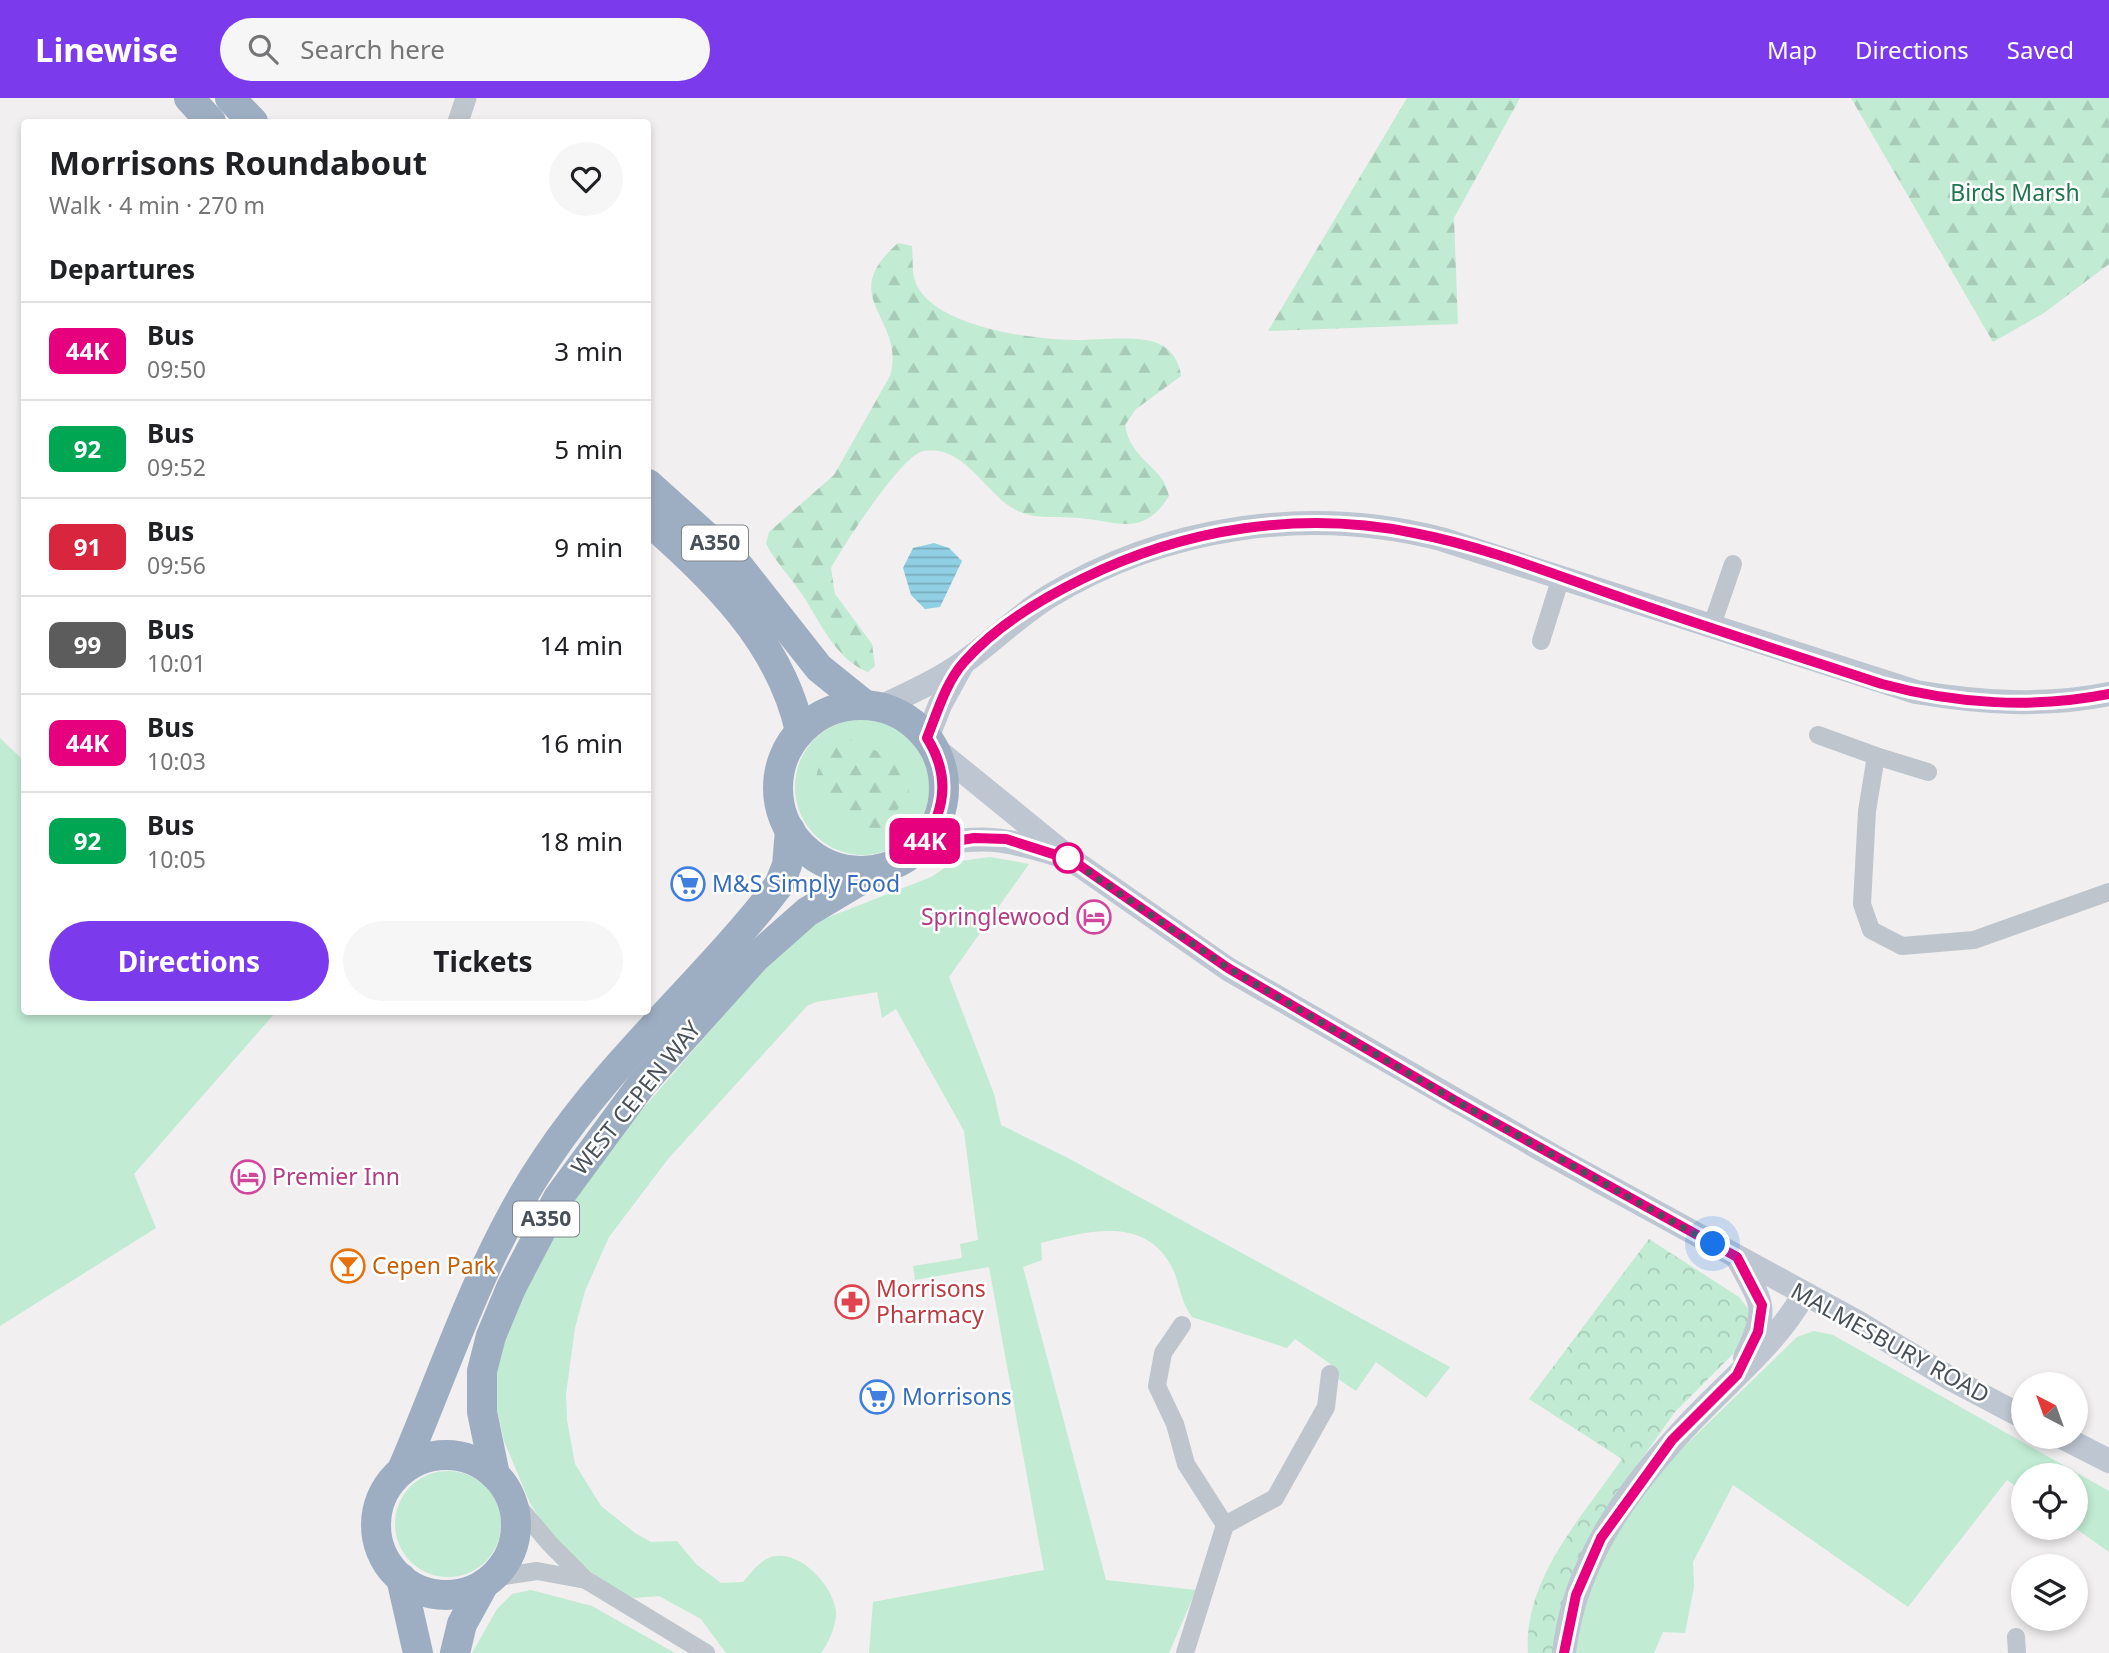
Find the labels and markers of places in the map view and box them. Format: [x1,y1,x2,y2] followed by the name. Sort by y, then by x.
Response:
[1053,843,1083,873] unlabelled marker
[669,865,707,903] supermarket icon: M&S Simply Food
[712,867,900,899] place label: M&S Simply Food
[1075,898,1113,936] hotel icon: Springlewood
[921,900,1070,932] place label: Springlewood
[229,1158,267,1196] hotel icon: Premier Inn
[272,1160,400,1192] place label: Premier Inn
[329,1247,367,1285] bar icon: Cepen Park
[372,1249,496,1281] place label: Cepen Park
[876,1272,986,1330] place label: Morrisons Pharmacy
[833,1283,871,1321] pharmacy icon: Morrisons Pharmacy
[858,1378,896,1416] supermarket icon: Morrisons
[902,1380,1012,1412] place label: Morrisons

